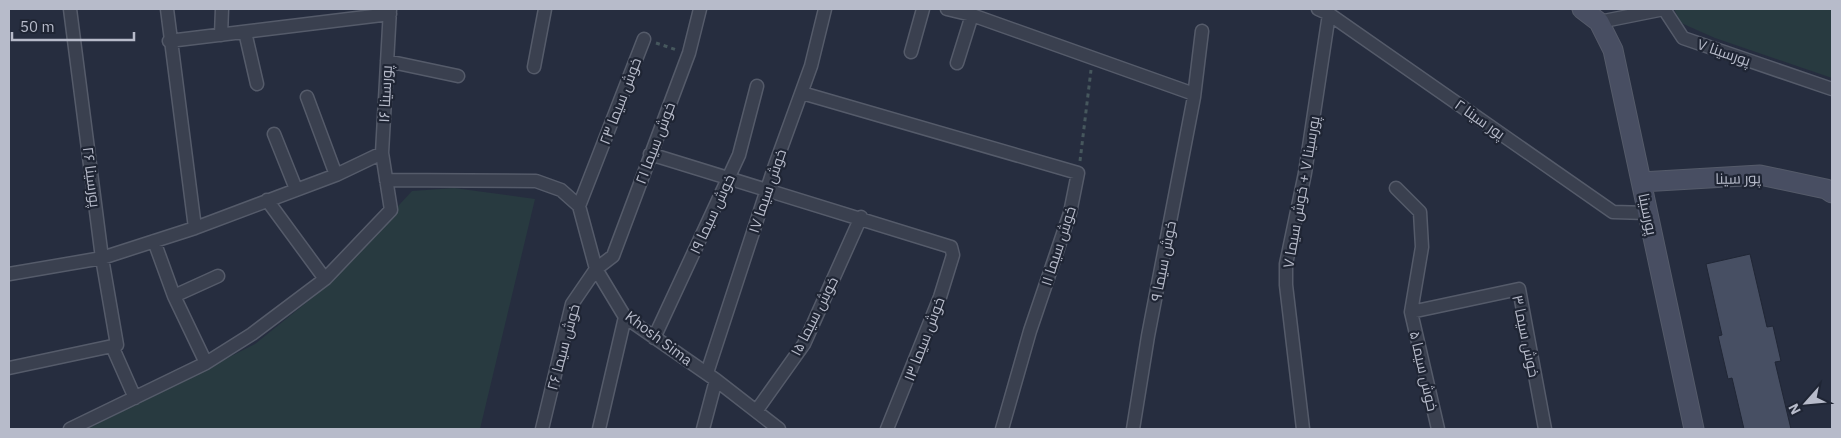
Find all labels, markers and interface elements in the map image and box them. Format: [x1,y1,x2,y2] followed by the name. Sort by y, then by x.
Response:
[12,10,135,42] scale bar
[20,17,55,36] text: 50 m
[1694,34,1753,71] street label: پورسینا ۷
[595,55,646,148] street label: خوش سیما ۲۳
[374,65,397,123] street label: پورسینا ۱۶
[1451,95,1509,144] street label: پور سینا ۲
[631,99,680,187] street label: خوش سیما ۲۱
[1278,114,1325,270] street label: پورسینا ۷ + خوش سیما ۷
[78,146,105,208] street label: پورسینا ۲۶
[744,146,791,236] street label: خوش سیما ۱۷
[1715,168,1761,189] street label: پور سینا
[685,171,740,257] street label: خوش سیما ۱۹
[1633,191,1662,237] street label: پورسینا
[1036,204,1081,289] street label: خوش سیما ۱۱
[1146,219,1181,303] street label: خوش سیما ۹
[786,273,843,359] street label: خوش سیما ۱۵
[1507,293,1544,379] street label: خوش سیما ۳
[899,294,950,384] street label: خوش سیما ۱۳
[542,302,585,393] street label: خوش سیما ۲۶
[622,307,696,369] street label: Khosh Sima
[1405,329,1442,413] street label: خوش سیما ۵
[1781,378,1831,428] north arrow
[1784,400,1805,418] text: N

